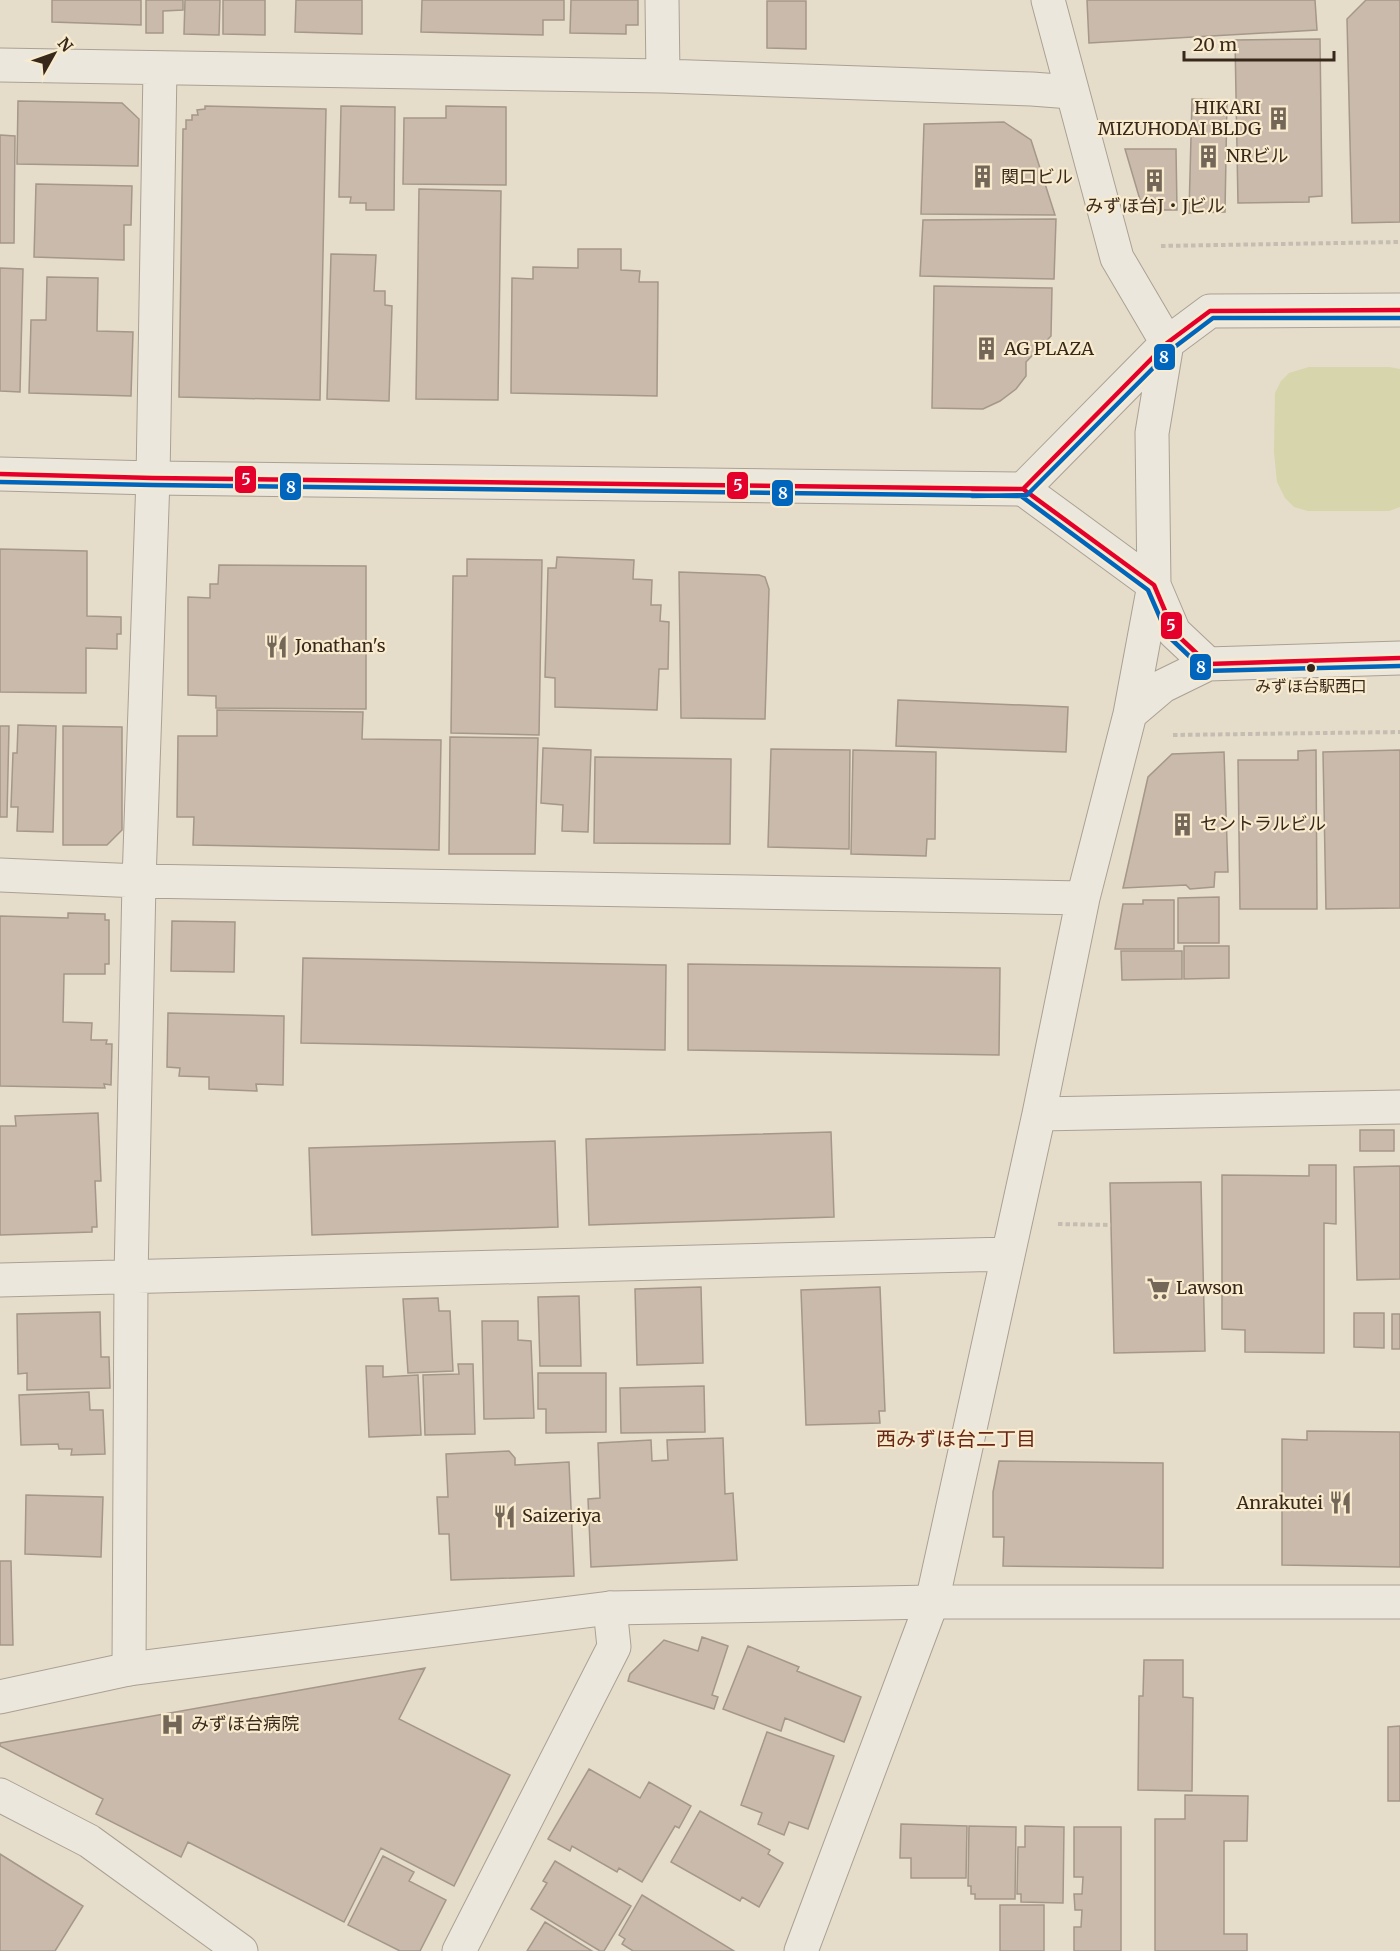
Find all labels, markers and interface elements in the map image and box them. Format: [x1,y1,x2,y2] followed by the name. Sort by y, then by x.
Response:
[24,24,84,84] north arrow
[1184,24,1334,62] scale bar
[54,33,77,56] text: N
[1193,33,1237,56] text: 20 m
[1098,96,1261,140] place label: HIKARI MIZUHODAI BLDG
[1266,105,1292,131] building icon: HIKARI MIZUHODAI BLDG
[1195,143,1221,169] building icon: NRビル
[1226,144,1289,167] place label: NRビル
[970,164,996,190] building icon: 関口ビル
[1001,165,1073,188] place label: 関口ビル
[1142,167,1168,193] building icon: みずほ台J・Jビル
[1085,194,1225,217] place label: みずほ台J・Jビル
[973,336,999,362] building icon: AG PLAZA
[1003,337,1094,360] place label: AG PLAZA
[1153,343,1176,371] line badge: 8
[1159,347,1169,367] text: 8
[234,465,257,494] line badge: 5
[241,469,251,489] text: 5
[726,471,749,500] line badge: 5
[279,472,302,501] line badge: 8
[733,475,743,495] text: 5
[286,477,296,497] text: 8
[771,479,794,507] line badge: 8
[778,483,788,503] text: 8
[1160,611,1183,640] line badge: 5
[1166,615,1176,635] text: 5
[264,633,290,659] restaurant icon: Jonathan's
[294,634,386,657] place label: Jonathan's
[1189,653,1212,681] line badge: 8
[1196,657,1206,677] text: 8
[1305,662,1317,674] marker: みずほ台駅西口
[1255,676,1367,696] place label: みずほ台駅西口
[1169,811,1195,837] building icon: セントラルビル
[1200,812,1326,835] place label: セントラルビル
[1145,1275,1171,1301] supermarket icon: Lawson
[1176,1276,1244,1299] place label: Lawson
[876,1426,1036,1451] district label: 西みずほ台二丁目
[1328,1490,1354,1516] restaurant icon: Anrakutei
[1235,1491,1323,1514] place label: Anrakutei
[491,1503,517,1529] restaurant icon: Saizeriya
[522,1504,602,1527] place label: Saizeriya
[160,1711,186,1737] hospital icon: みずほ台病院
[191,1712,299,1735] place label: みずほ台病院

